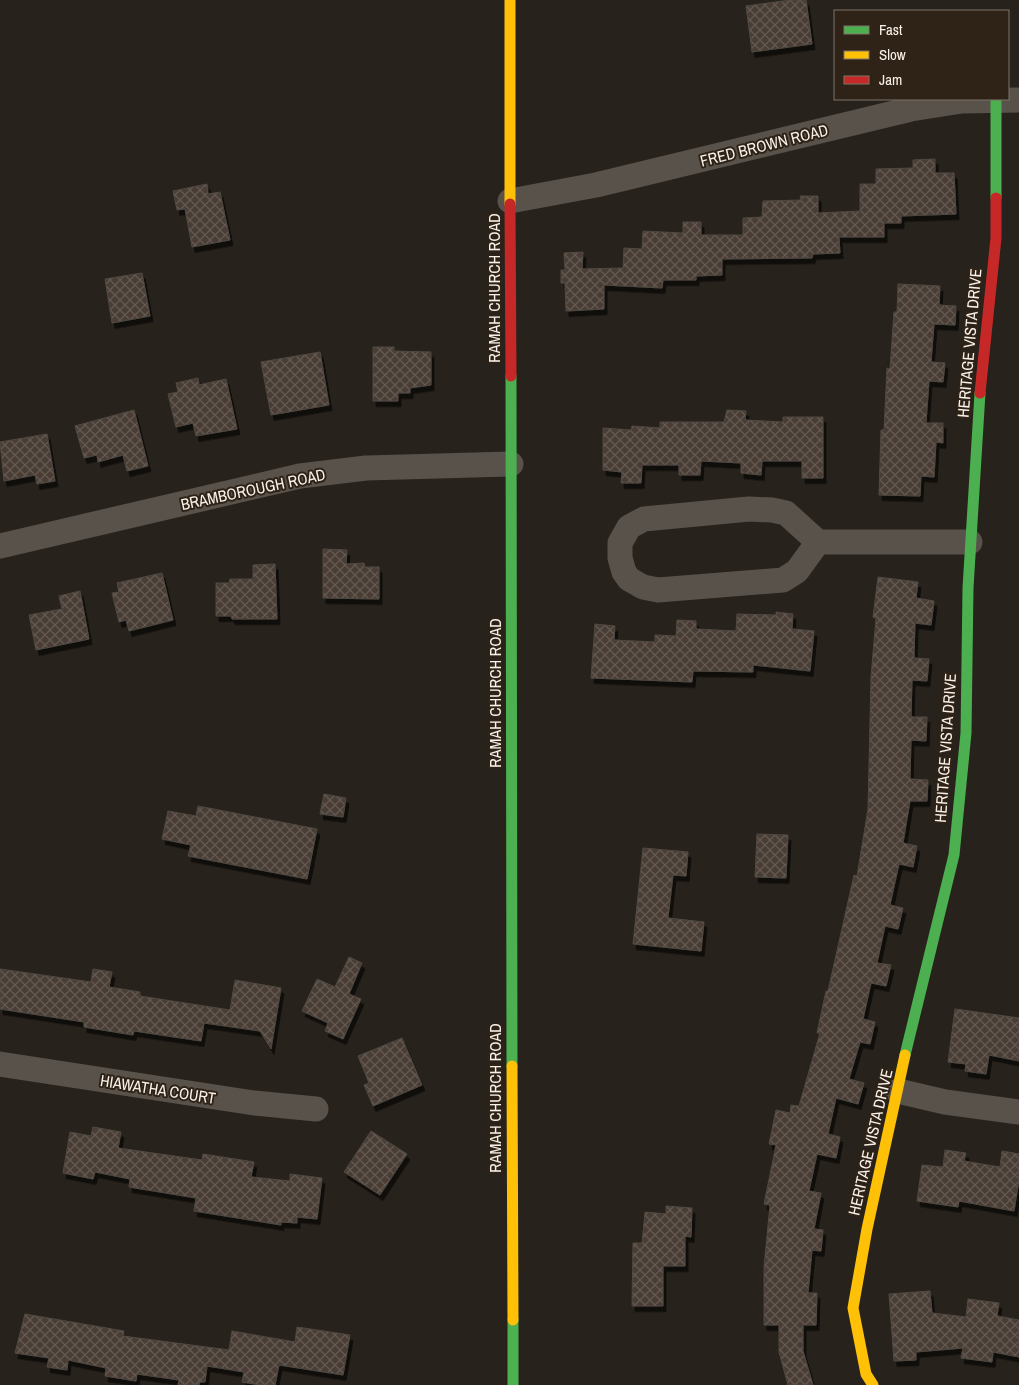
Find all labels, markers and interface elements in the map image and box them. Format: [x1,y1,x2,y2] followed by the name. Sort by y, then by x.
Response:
[834,10,1009,100] legend
[879,19,903,40] text: Fast
[879,44,906,65] text: Slow
[879,69,902,90] text: Jam
[698,118,830,172] street label: FRED BROWN ROAD
[483,213,505,363] street label: RAMAH CHURCH ROAD
[952,267,986,419] street label: HERITAGE VISTA DRIVE
[179,463,327,515] street label: BRAMBOROUGH ROAD
[484,618,506,768] street label: RAMAH CHURCH ROAD
[929,673,961,823] street label: HERITAGE VISTA DRIVE
[484,1023,506,1173] street label: RAMAH CHURCH ROAD
[842,1067,898,1217] street label: HERITAGE VISTA DRIVE
[99,1069,217,1109] street label: HIAWATHA COURT

